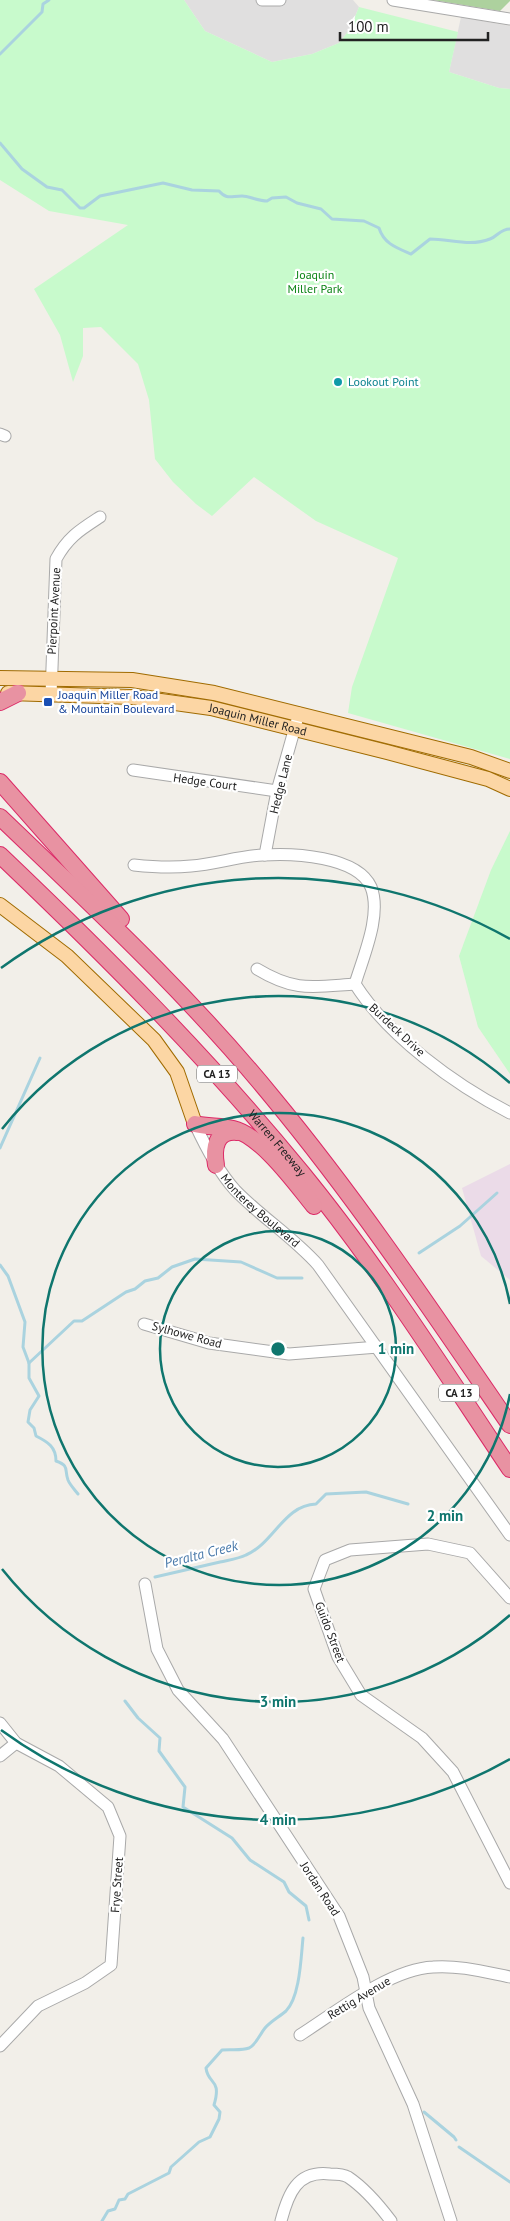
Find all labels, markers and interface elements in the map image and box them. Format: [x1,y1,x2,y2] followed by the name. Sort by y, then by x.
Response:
[340,10,488,42] scale bar
[348,17,389,36] text: 100 m
[287,267,343,296] park label: Joaquin Miller Park
[348,374,419,389] place label: Lookout Point
[332,376,344,388] marker: Lookout Point
[44,567,63,655] street label: Pierpoint Avenue
[57,687,174,716] place label: Joaquin Miller Road & Mountain Boulevard
[42,696,54,708] marker: Joaquin Miller Road & Mountain Boulevard
[207,700,308,739] street label: Joaquin Miller Road
[266,753,295,815] street label: Hedge Lane
[172,770,238,793] street label: Hedge Court
[366,1000,428,1059] street label: Burdeck Drive
[197,1066,237,1082] road number: CA 13
[245,1107,310,1179] street label: Warren Freeway
[218,1171,303,1250] street label: Monterey Boulevard
[151,1318,224,1351] street label: Sylhowe Road
[378,1339,414,1358] text: 1 min
[269,1340,287,1358] centre of rings
[439,1385,479,1402] road number: CA 13
[427,1506,463,1525] text: 2 min
[162,1536,240,1572] water label: Peralta Creek
[312,1599,349,1664] street label: Guido Street
[260,1692,296,1711] text: 3 min
[260,1810,296,1829] text: 4 min
[107,1857,126,1913] street label: Frye Street
[297,1858,343,1919] street label: Jordan Road
[325,1973,393,2022] street label: Rettig Avenue

